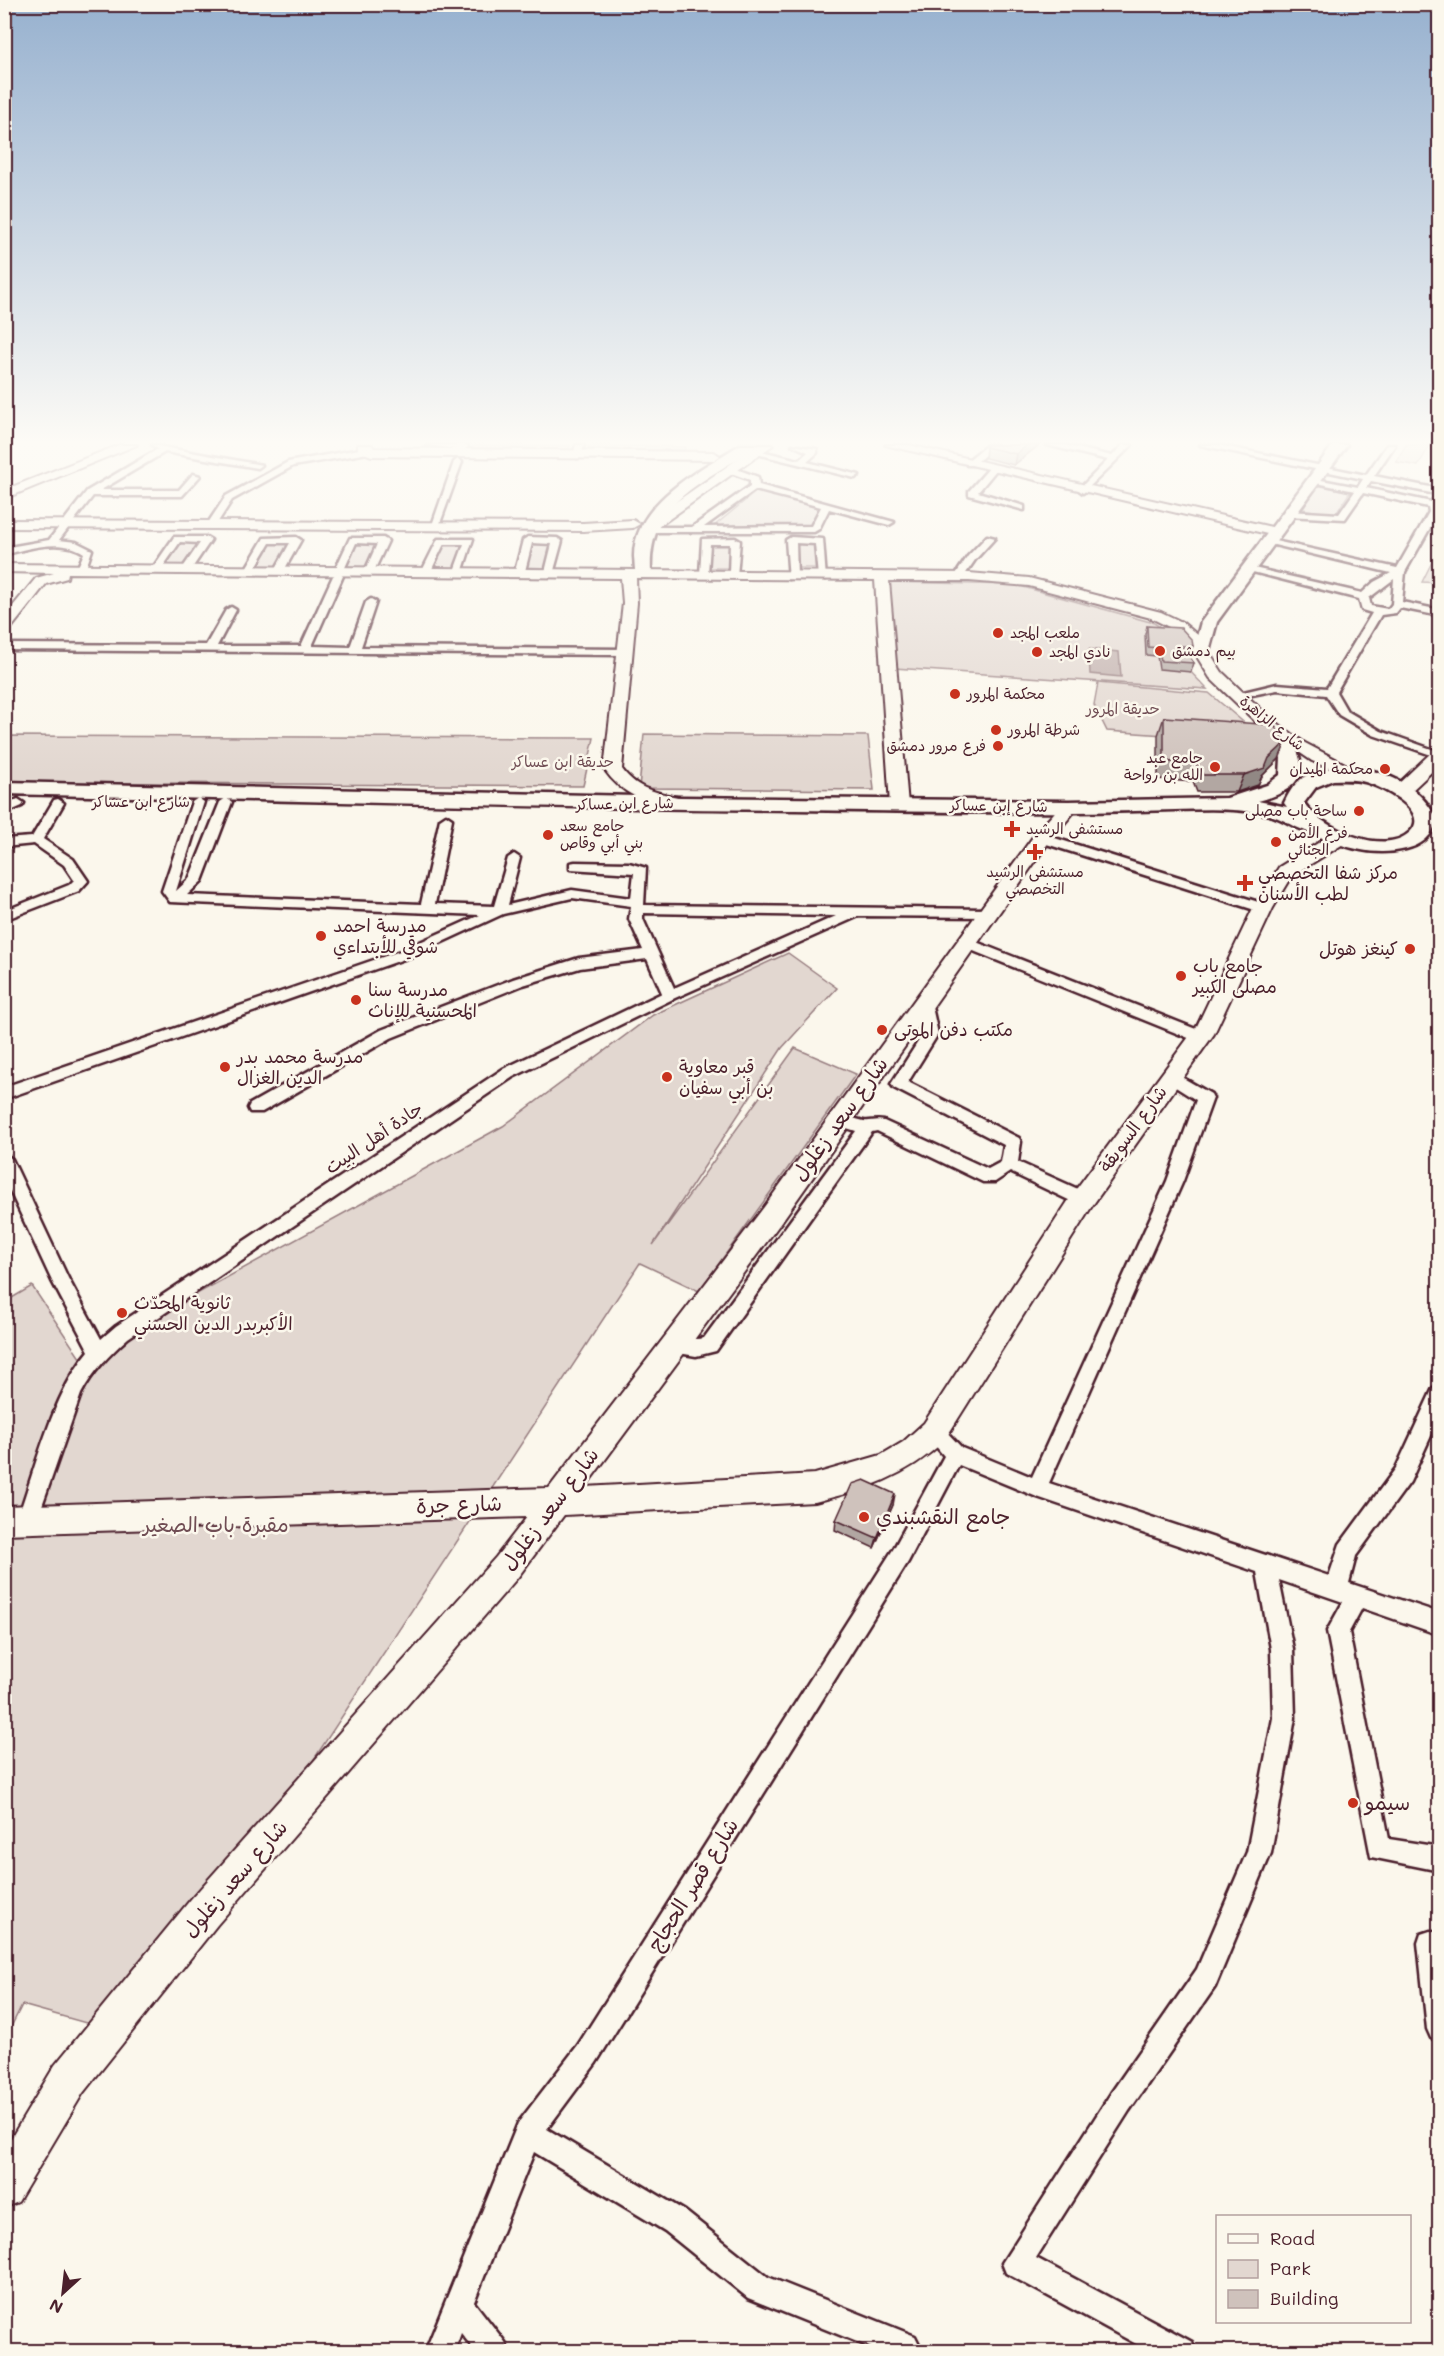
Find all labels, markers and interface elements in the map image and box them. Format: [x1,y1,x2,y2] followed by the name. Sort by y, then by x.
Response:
[1010,622,1080,642] place label: ملعب المجد
[991,626,1005,640] marker: ملعب المجد
[1172,640,1236,663] place label: بيم دمشق
[1049,641,1110,663] place label: نادي المجد
[1153,644,1167,658] marker: بيم دمشق
[1030,645,1044,659] marker: نادي المجد
[966,683,1045,704] place label: محكمة المرور
[948,687,962,701] marker: محكمة المرور
[1235,690,1309,755] street label: شارع الزاهرة
[1085,698,1160,719] park label: حديقة المرور
[1007,719,1080,740] place label: شرطة المرور
[989,723,1003,737] marker: شرطة المرور
[886,735,986,756] place label: فرع مرور دمشق
[991,739,1005,753] marker: فرع مرور دمشق
[1124,747,1203,784] place label: جامع عبد الله بن رواحة
[510,751,614,771] park label: حديقة ابن عساكر
[1289,758,1373,778] place label: محكمة الميدان
[1208,760,1222,774] marker: جامع عبد الله بن رواحة
[1378,762,1392,776] marker: محكمة الميدان
[90,791,190,812] street label: شارع ابن عساكر
[574,792,674,815] street label: شارع ابن عساكر
[948,794,1048,817] street label: شارع إبن عساكر
[1245,800,1347,821] place label: ساحة باب مصلى
[1352,804,1366,818] marker: ساحة باب مصلى
[560,815,643,856] place label: جامع سعد بني أبي وقاص
[1026,818,1123,839] place label: مستشفى الرشيد
[1003,820,1021,838] marker: مستشفى الرشيد
[1288,822,1348,863] place label: فرع الأمن الجنائي
[541,828,555,842] marker: جامع سعد بني أبي وقاص
[1269,835,1283,849] marker: فرع الأمن الجنائي
[1026,843,1044,861] marker: مستشفى الرشيد التخصصي
[1258,860,1398,905] place label: مركز شفا التخصصي لطب الأسنان
[986,861,1084,902] place label: مستشفى الرشيد التخصصي
[1236,874,1254,892] marker: مركز شفا التخصصي لطب الأسنان
[333,913,438,960] place label: مدرسة احمد شوقي للأبتداءي
[314,929,328,943] marker: مدرسة احمد شوقي للأبتداءي
[1319,936,1398,960] place label: كينغز هوتل
[1403,942,1417,956] marker: كينغز هوتل
[1191,953,1277,998] place label: جامع باب مصلى الكبير
[1174,969,1188,983] marker: جامع باب مصلى الكبير
[368,977,477,1023] place label: مدرسة سنا المحسنية للإناث
[349,993,363,1007] marker: مدرسة سنا المحسنية للإناث
[894,1017,1013,1041] place label: مكتب دفن الموتى
[875,1023,889,1037] marker: مكتب دفن الموتى
[235,1044,363,1089] place label: مدرسة محمد بدر الدين الغزال
[785,1051,895,1187] street label: شارع سعد زغلول
[679,1054,774,1104] place label: قبر معاوية بن أبي سفيان
[218,1060,232,1074] marker: مدرسة محمد بدر الدين الغزال
[660,1070,674,1084] marker: قبر معاوية بن أبي سفيان
[1093,1080,1172,1177] street label: شارع السويقة
[320,1096,427,1179] street label: جادة أهل البيت
[134,1290,293,1340] place label: ثانوية المحدّث الأكبربدر الدين الحسني
[115,1306,129,1320] marker: ثانوية المحدّث الأكبربدر الدين الحسني
[494,1441,606,1577] street label: شارع سعد زغلول
[416,1489,502,1521] street label: شارع جرة
[876,1502,1010,1532] place label: جامع النقشبندي
[141,1510,289,1538] park label: مقبرة باب الصغير
[857,1510,871,1524] marker: جامع النقشبندي
[1363,1788,1410,1816] place label: سيمو
[1346,1796,1360,1810] marker: سيمو
[640,1813,746,1957] street label: شارع قصر الحجاج
[175,1814,295,1944] street label: شارع سعد زغلول
[1216,2215,1411,2323] legend
[1270,2226,1315,2250] text: Road
[1270,2256,1311,2280] text: Park
[33,2263,93,2323] north arrow
[1270,2286,1338,2310] text: Building
[46,2295,66,2319] text: N

